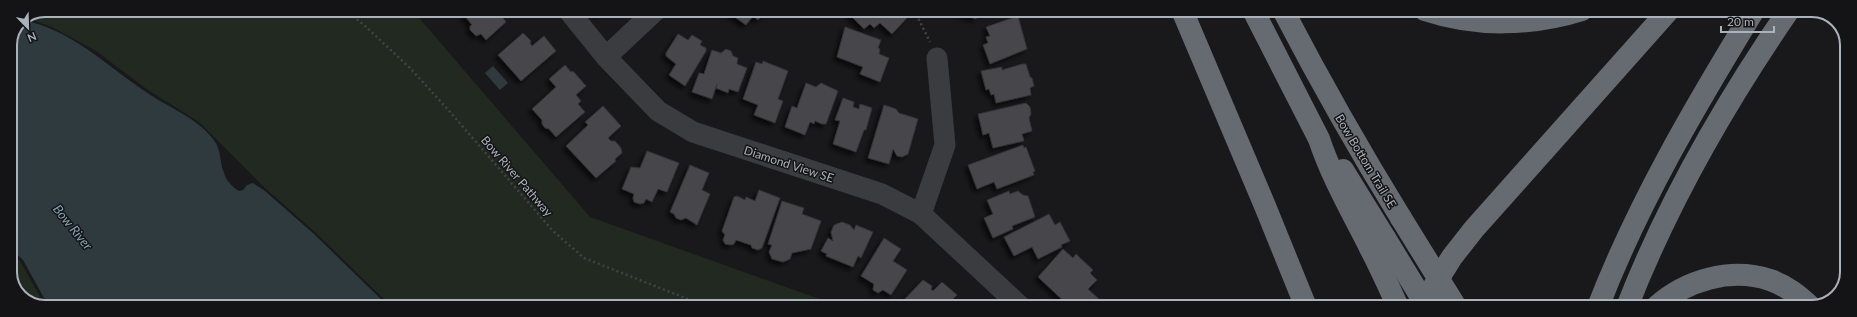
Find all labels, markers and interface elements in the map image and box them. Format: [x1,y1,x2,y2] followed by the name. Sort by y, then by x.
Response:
[8,8,48,48] north arrow
[1721,8,1774,34] scale bar
[1727,14,1754,29] text: 20 m
[26,30,39,45] text: N
[1332,111,1400,211] street label: Bow Bottom Trail SE
[478,133,557,220] street label: Bow River Pathway
[742,142,836,186] street label: Diamond View SE
[50,201,96,253] water label: Bow River

